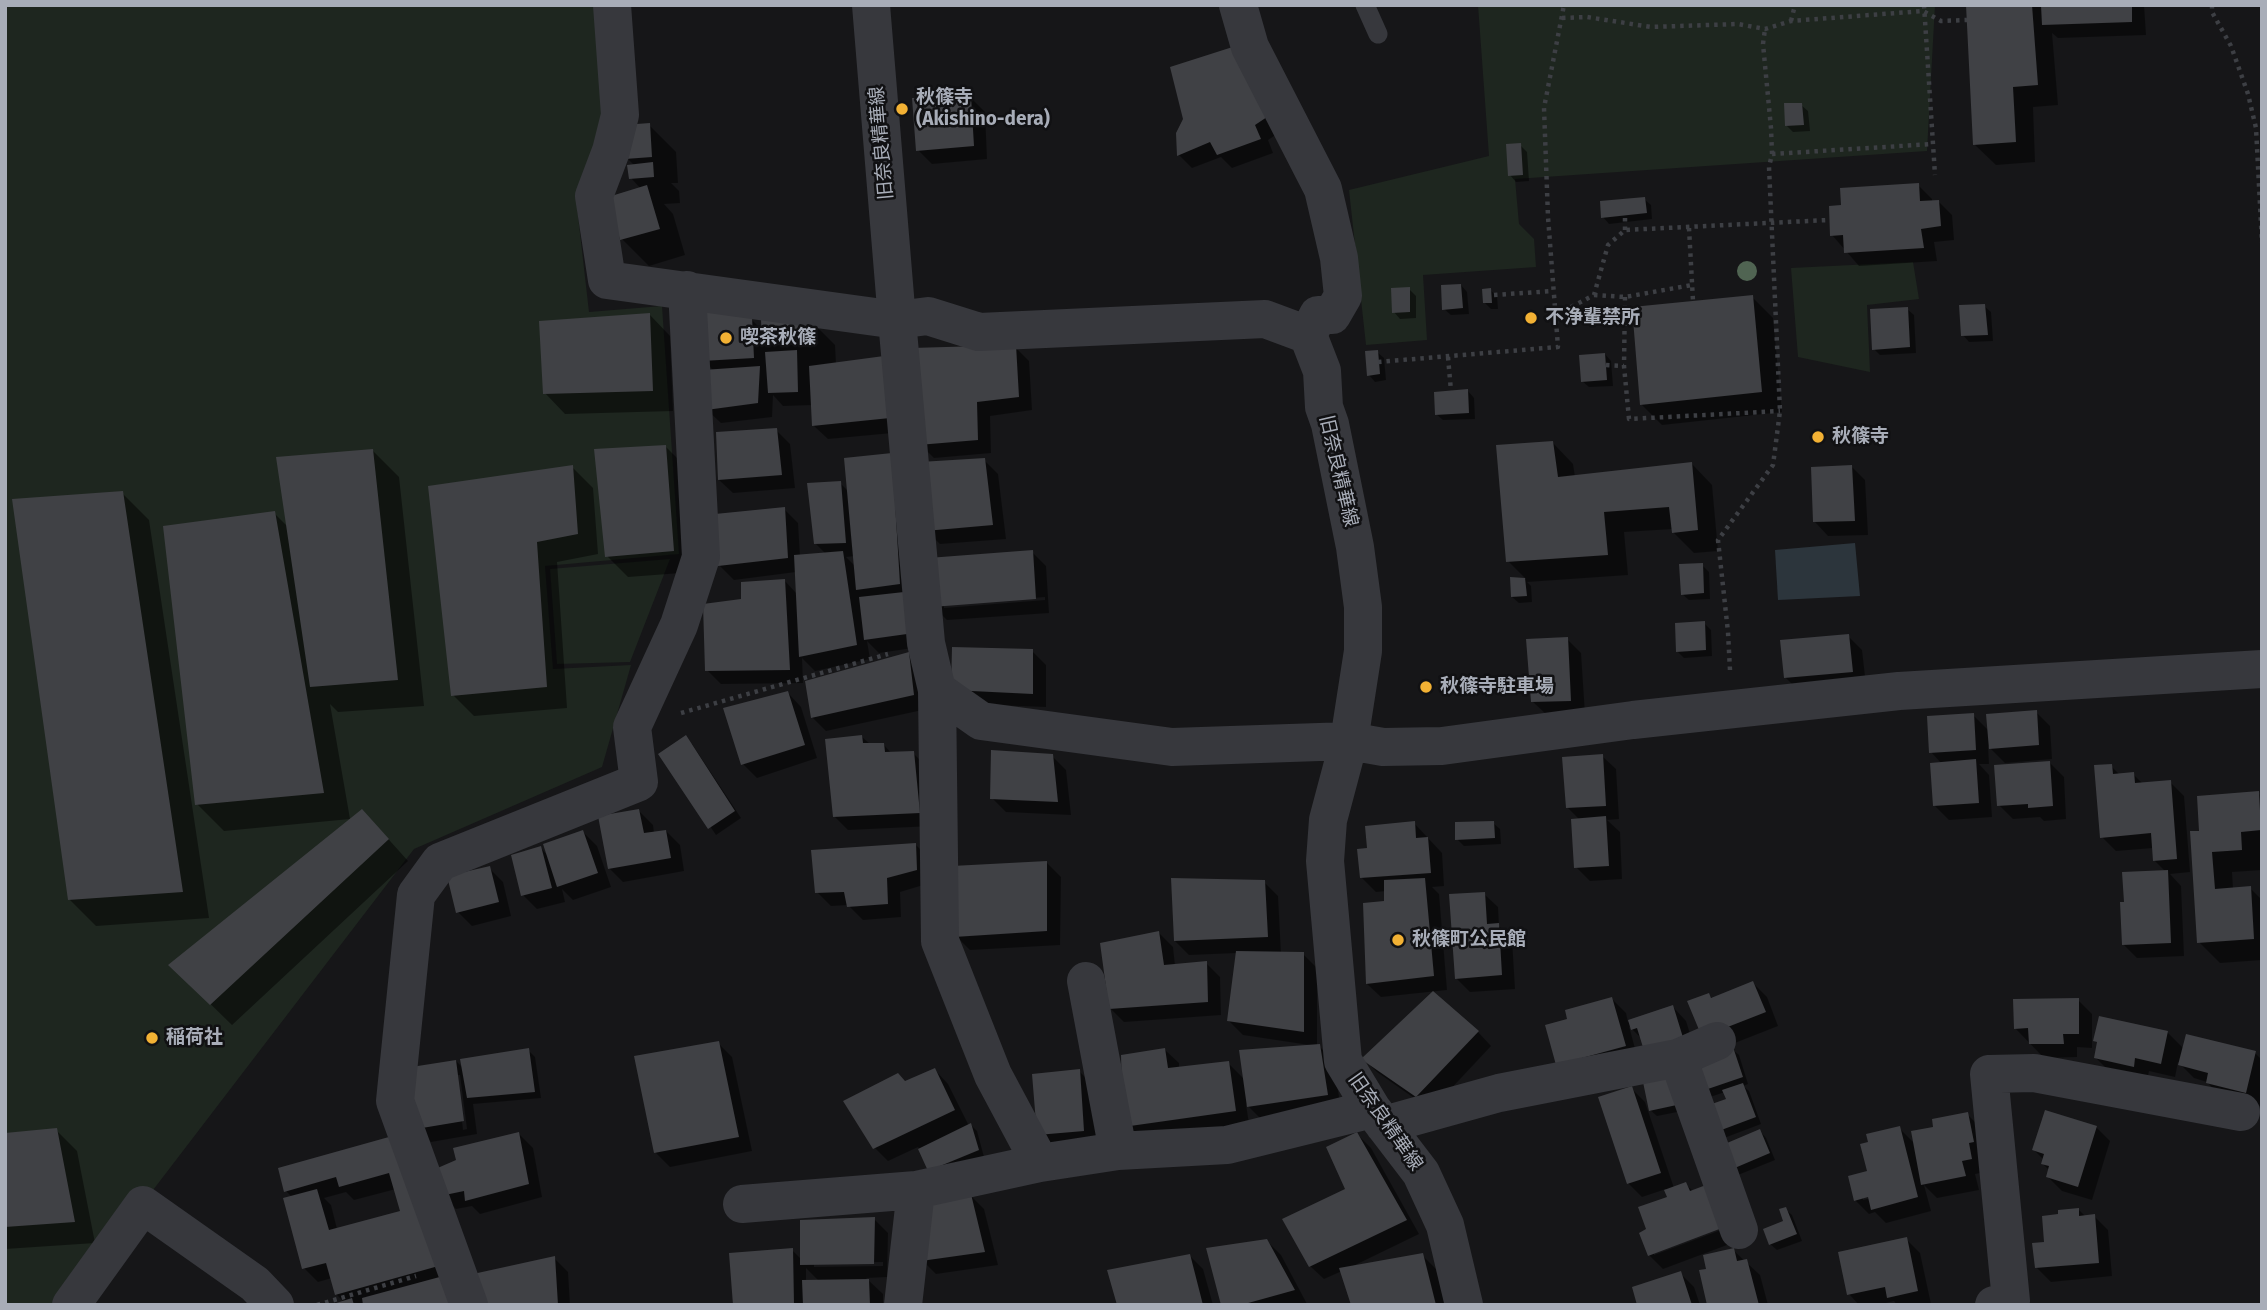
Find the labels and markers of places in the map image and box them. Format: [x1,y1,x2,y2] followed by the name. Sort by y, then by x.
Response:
[916,87,1050,131] place label: 秋篠寺 (Akishino-dera)
[894,101,910,117] marker: 秋篠寺 (Akishino-dera)
[1545,307,1640,329] place label: 不浄輩禁所
[1523,310,1539,326] marker: 不浄輩禁所
[740,327,816,349] place label: 喫茶秋篠
[718,330,734,346] marker: 喫茶秋篠
[1832,426,1889,448] place label: 秋篠寺
[1810,429,1826,445] marker: 秋篠寺
[1440,676,1554,698] place label: 秋篠寺駐車場
[1418,679,1434,695] marker: 秋篠寺駐車場
[1412,929,1526,951] place label: 秋篠町公民館
[1390,932,1406,948] marker: 秋篠町公民館
[166,1027,223,1049] place label: 稲荷社
[144,1030,160,1046] marker: 稲荷社

